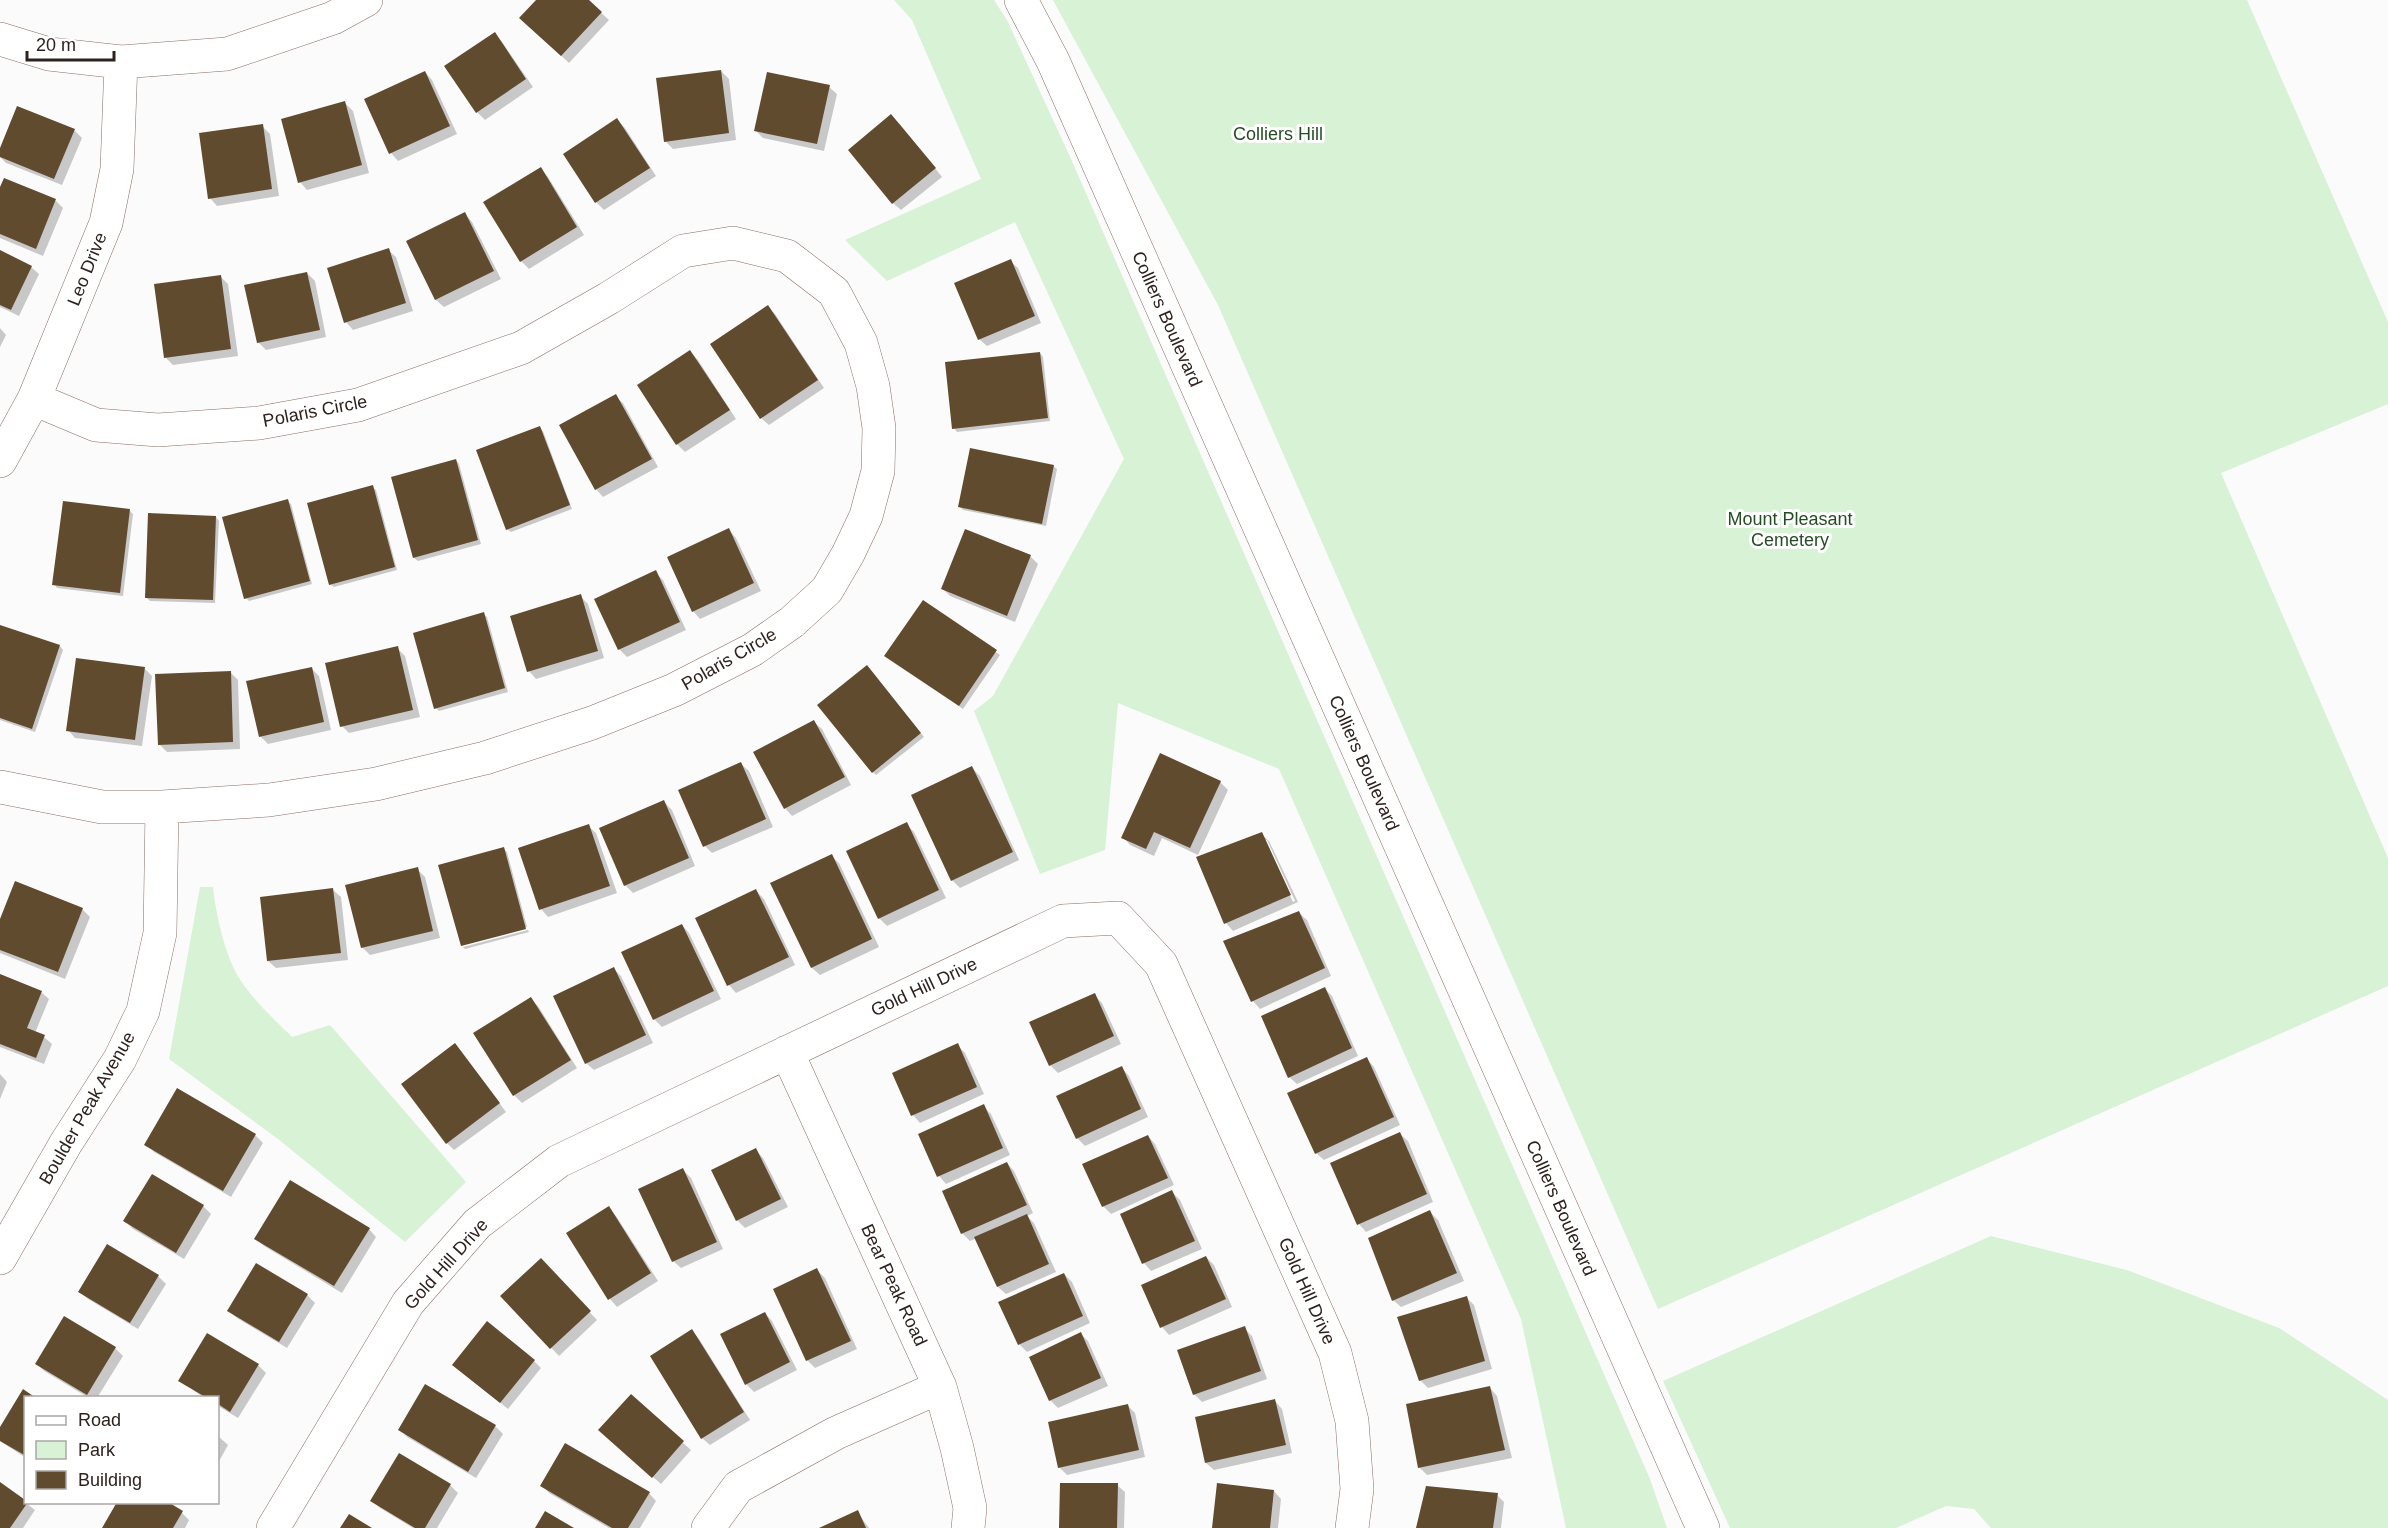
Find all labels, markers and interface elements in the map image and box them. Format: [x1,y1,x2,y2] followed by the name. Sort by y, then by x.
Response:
[27,24,114,62] scale bar
[36,35,76,55] text: 20 m
[1233,124,1323,144] park label: Colliers Hill
[63,230,111,308] street label: Leo Drive
[1128,248,1206,390] street label: Colliers Boulevard
[261,391,369,431] street label: Polaris Circle
[1727,509,1853,550] park label: Mount Pleasant Cemetery
[678,624,780,694] street label: Polaris Circle
[1325,692,1403,834] street label: Colliers Boulevard
[868,954,980,1020] street label: Gold Hill Drive
[35,1028,139,1188] street label: Boulder Peak Avenue
[1522,1137,1600,1279] street label: Colliers Boulevard
[400,1215,492,1313] street label: Gold Hill Drive
[857,1221,931,1349] street label: Bear Peak Road
[1274,1234,1340,1348] street label: Gold Hill Drive
[24,1396,219,1504] legend
[78,1410,121,1430] text: Road
[78,1440,116,1460] text: Park
[78,1470,142,1490] text: Building

